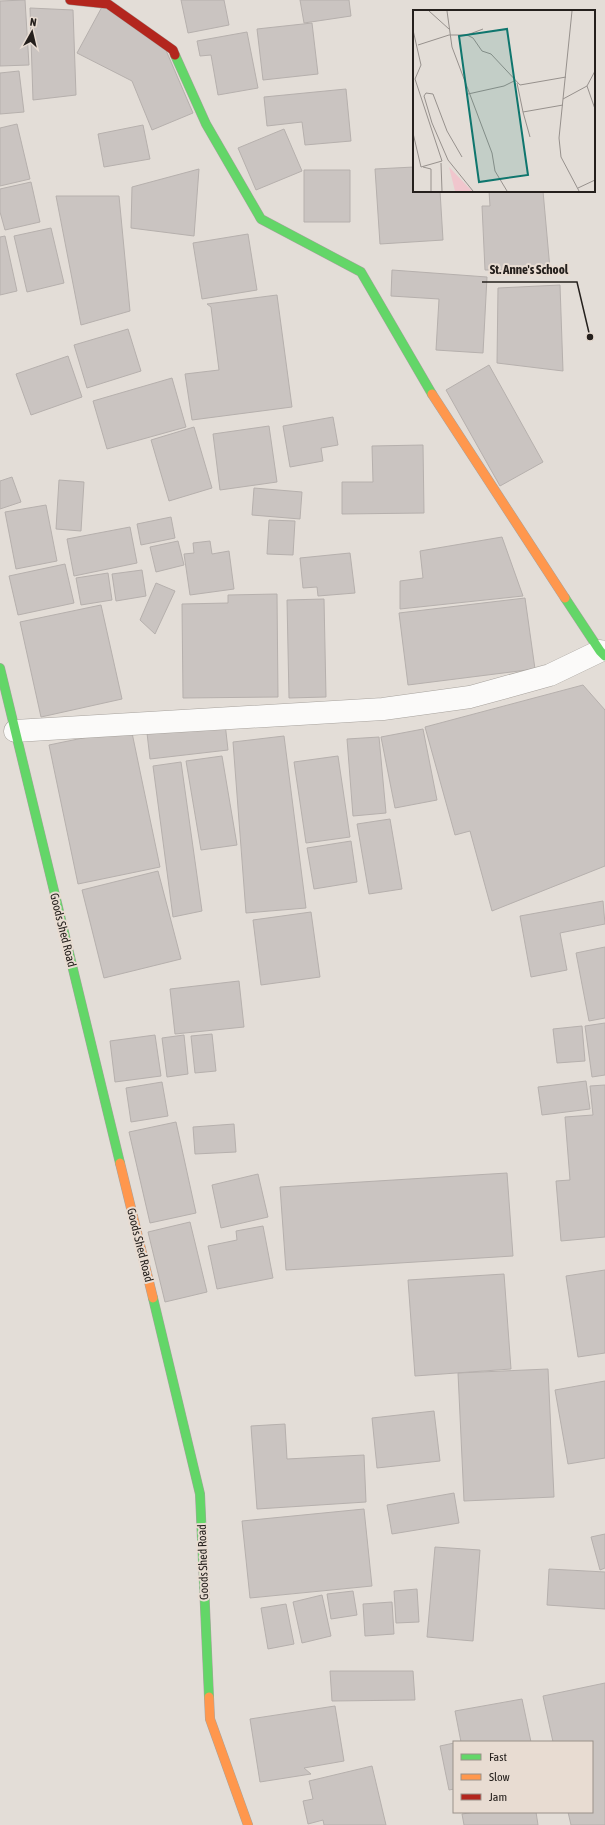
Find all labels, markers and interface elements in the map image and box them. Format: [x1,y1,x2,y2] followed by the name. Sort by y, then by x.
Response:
[413,10,595,192] inset map
[12,12,52,52] north arrow
[29,16,37,28] text: N
[482,257,577,282] callout: St. Anne's School
[490,262,569,277] text: St. Anne's School
[47,892,79,968] street label: Goods Shed Road
[124,1207,156,1283] street label: Goods Shed Road
[195,1524,211,1600] street label: Goods Shed Road
[453,1741,593,1813] legend
[489,1750,507,1764] text: Fast
[489,1770,510,1784] text: Slow
[489,1790,507,1804] text: Jam

